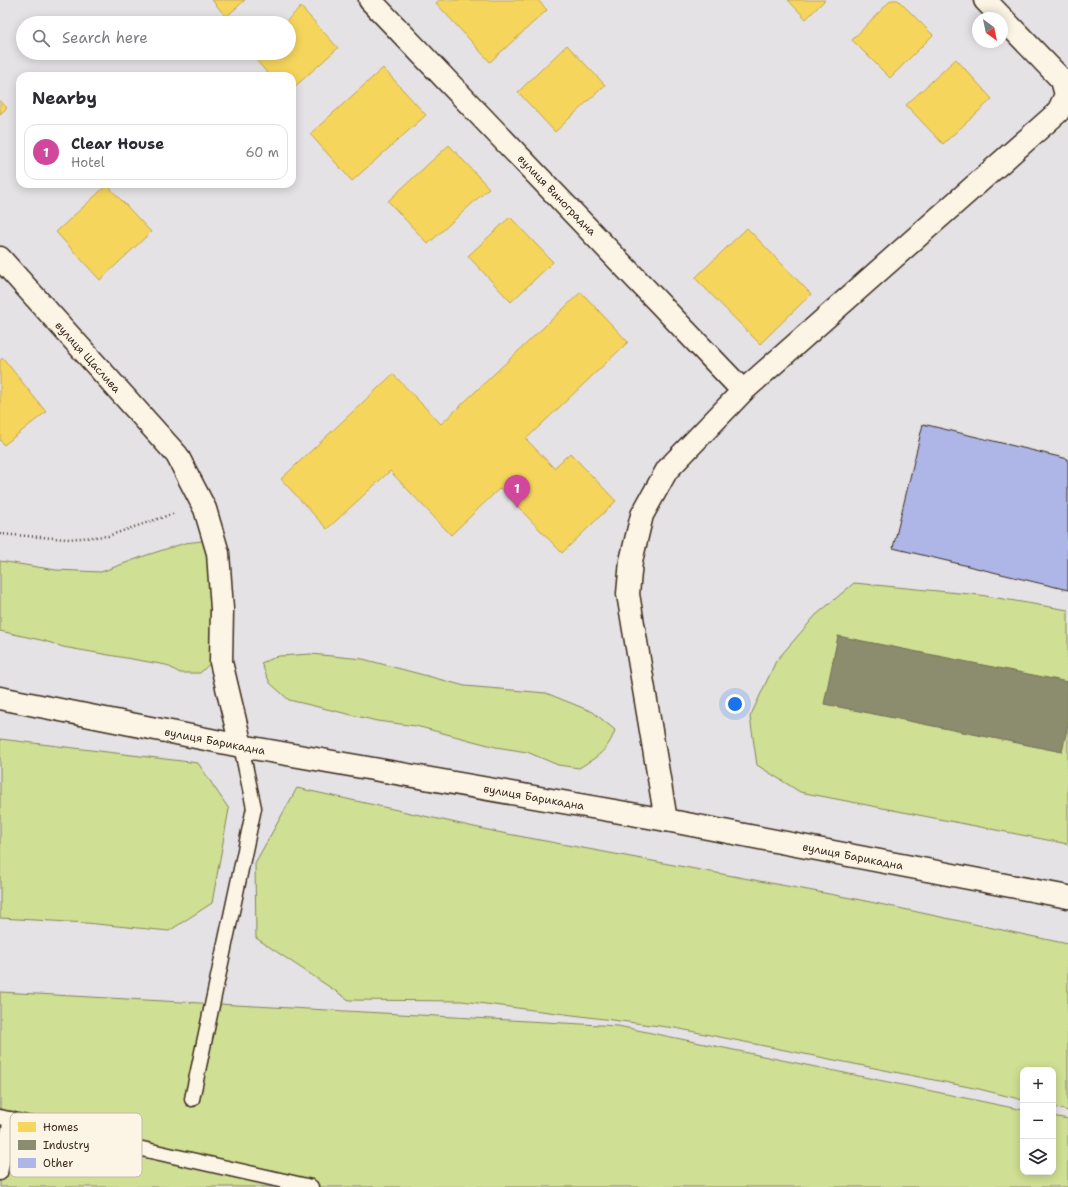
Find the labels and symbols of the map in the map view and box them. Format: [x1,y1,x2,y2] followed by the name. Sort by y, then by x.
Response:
[972,12,1008,48] north arrow
[514,152,599,239] street label: вулиця Виноградна
[52,318,124,396] street label: вулиця Щаслива
[504,475,530,508] pin: 1
[725,694,745,714] your location
[163,724,267,759] street label: вулиця Барикадна
[482,781,586,814] street label: вулиця Барикадна
[801,839,905,874] street label: вулиця Барикадна
[10,1113,142,1177] legend
[43,1120,79,1135] text: Homes
[43,1138,90,1153] text: Industry
[43,1156,74,1171] text: Other

